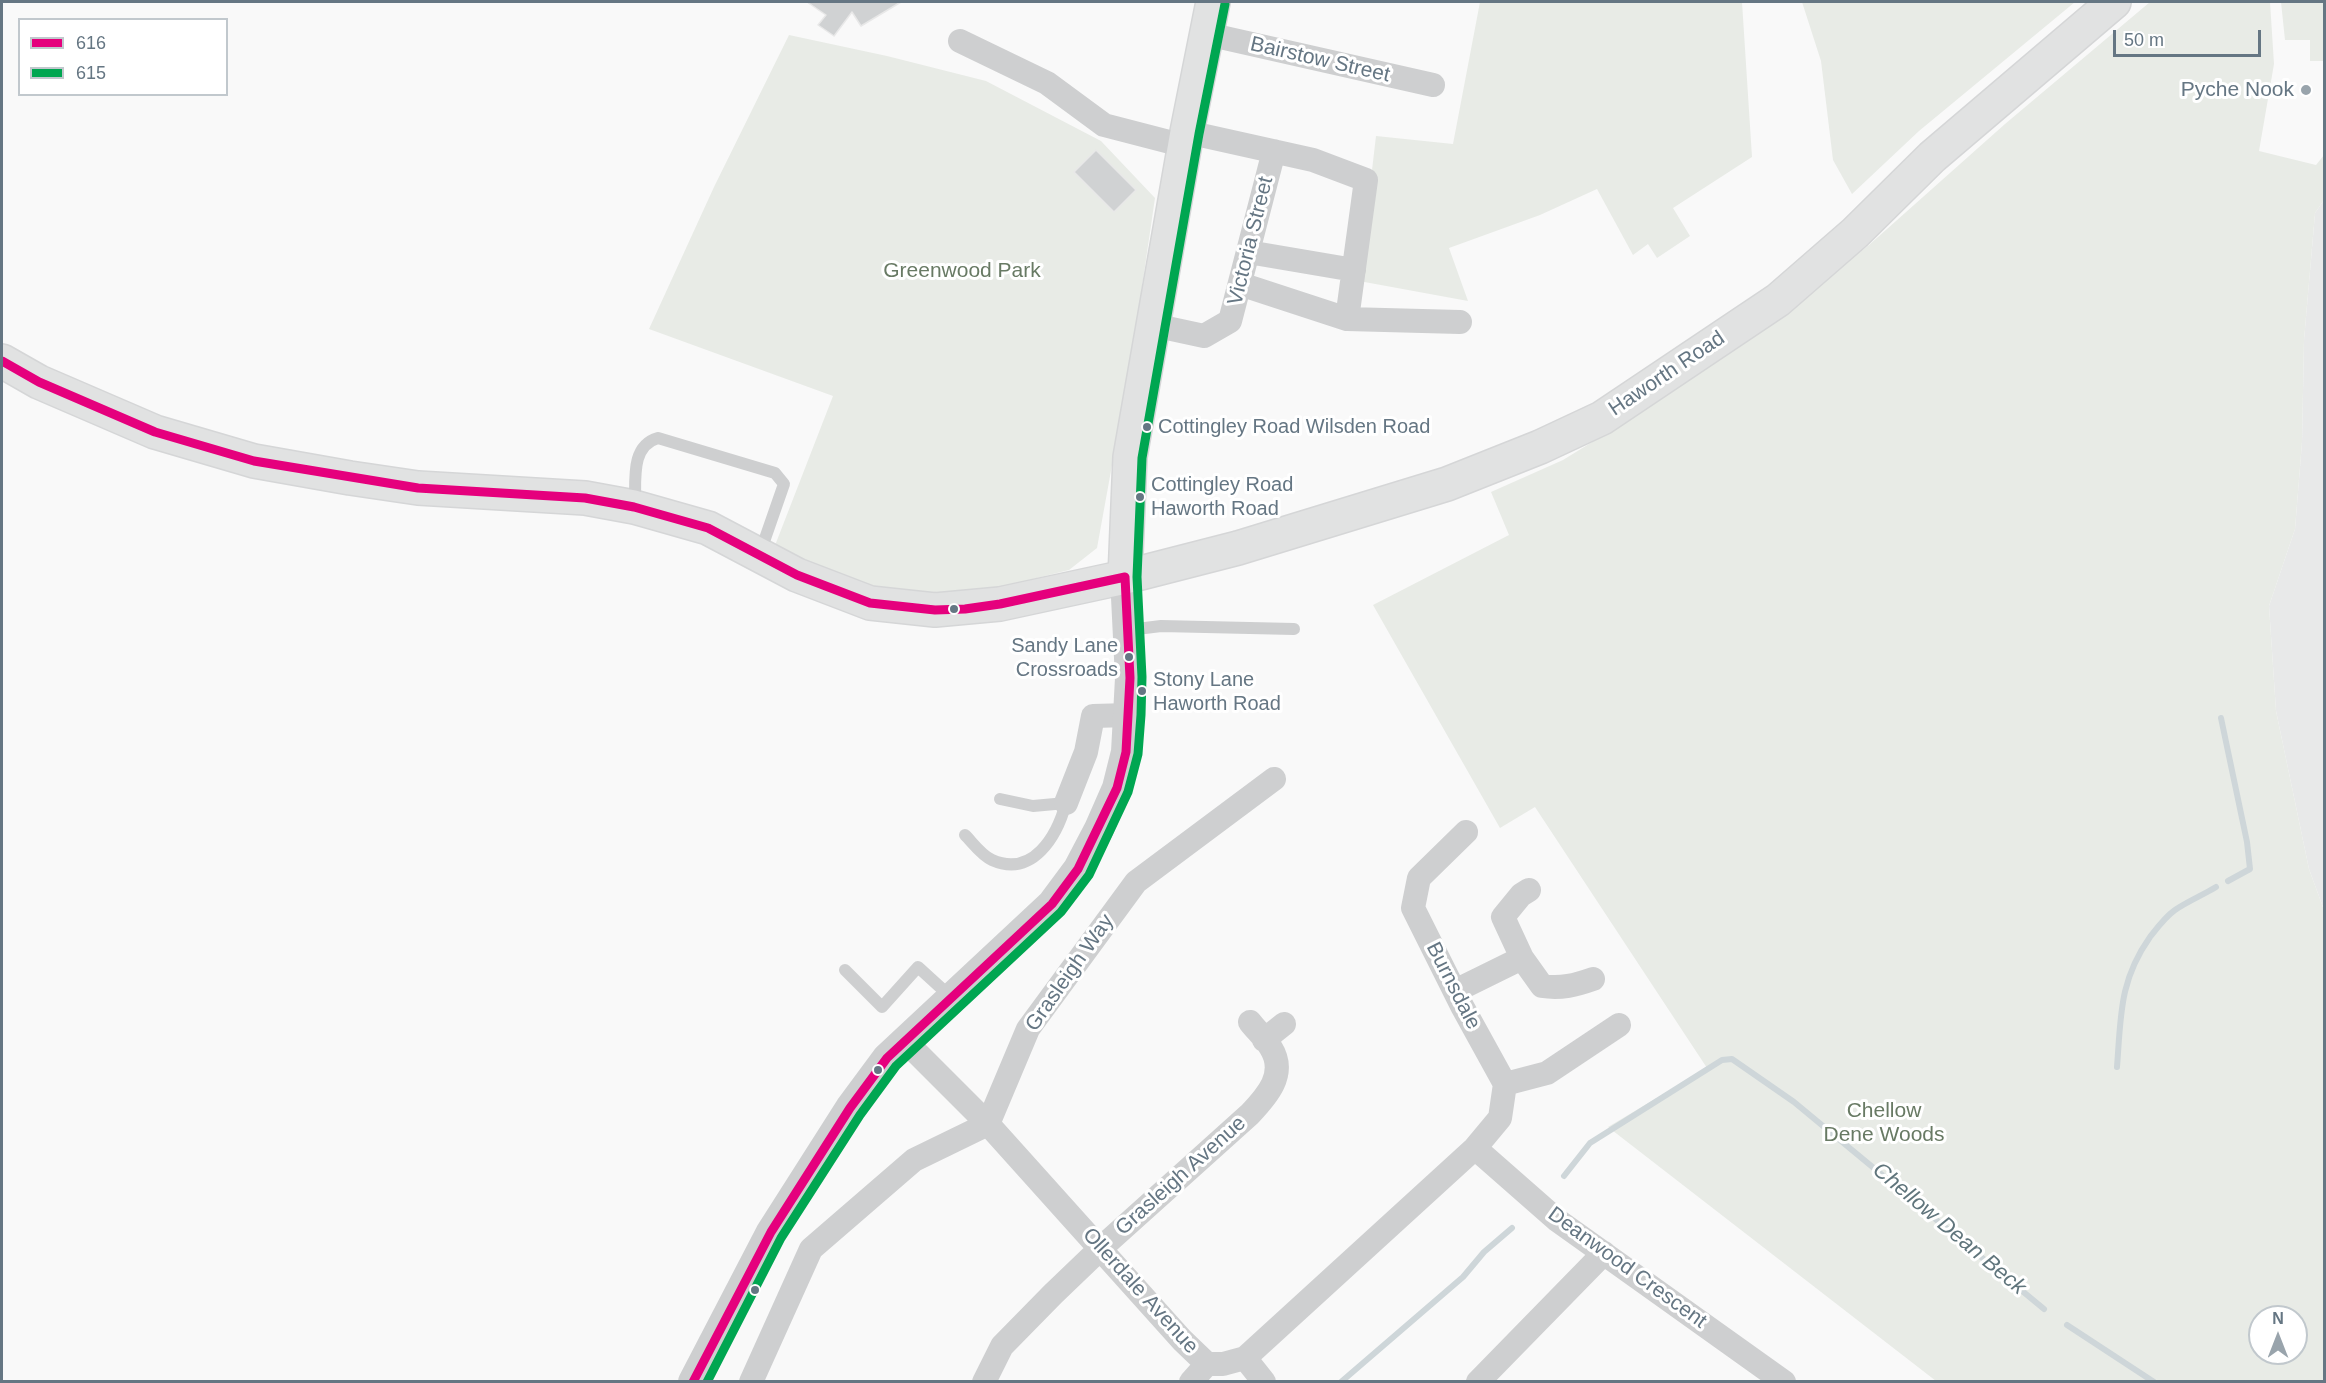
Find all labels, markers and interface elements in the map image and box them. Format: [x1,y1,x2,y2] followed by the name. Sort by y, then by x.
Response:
[18,18,228,96] legend
[2116,18,2264,56] scale bar
[2124,30,2164,50] text: 50 m
[1248,32,1392,88] street label: Bairstow Street
[76,33,106,53] text: 616
[76,63,106,83] text: 615
[2181,77,2294,103] place label: Pyche Nook
[2299,83,2313,97] marker: Pyche Nook
[1223,174,1279,308] street label: Victoria Street
[883,258,1041,284] park label: Greenwood Park
[1604,326,1730,422] street label: Haworth Road
[1158,415,1430,439] place label: Cottingley Road Wilsden Road
[1141,421,1153,433] marker: Cottingley Road Wilsden Road
[1151,473,1293,520] place label: Cottingley Road Haworth Road
[1134,491,1146,503] marker: Cottingley Road Haworth Road
[948,603,960,615] unlabelled marker
[1011,634,1118,681] place label: Sandy Lane Crossroads
[1123,651,1135,663] marker: Sandy Lane Crossroads
[1153,668,1281,715] place label: Stony Lane Haworth Road
[1136,685,1148,697] marker: Stony Lane Haworth Road
[1020,910,1120,1036] street label: Grasleigh Way
[1420,938,1486,1034] street label: Burnsdale
[872,1064,884,1076] unlabelled marker
[1823,1098,1945,1148] park label: Chellow Dene Woods
[1111,1111,1251,1241] street label: Grasleigh Avenue
[1867,1157,2031,1301] water label: Chellow Dean Beck
[1543,1202,1711,1334] street label: Deanwood Crescent
[1077,1223,1203,1359] street label: Ollerdale Avenue
[749,1284,761,1296] unlabelled marker
[2248,1305,2308,1365] north arrow
[2272,1310,2284,1327] text: N

